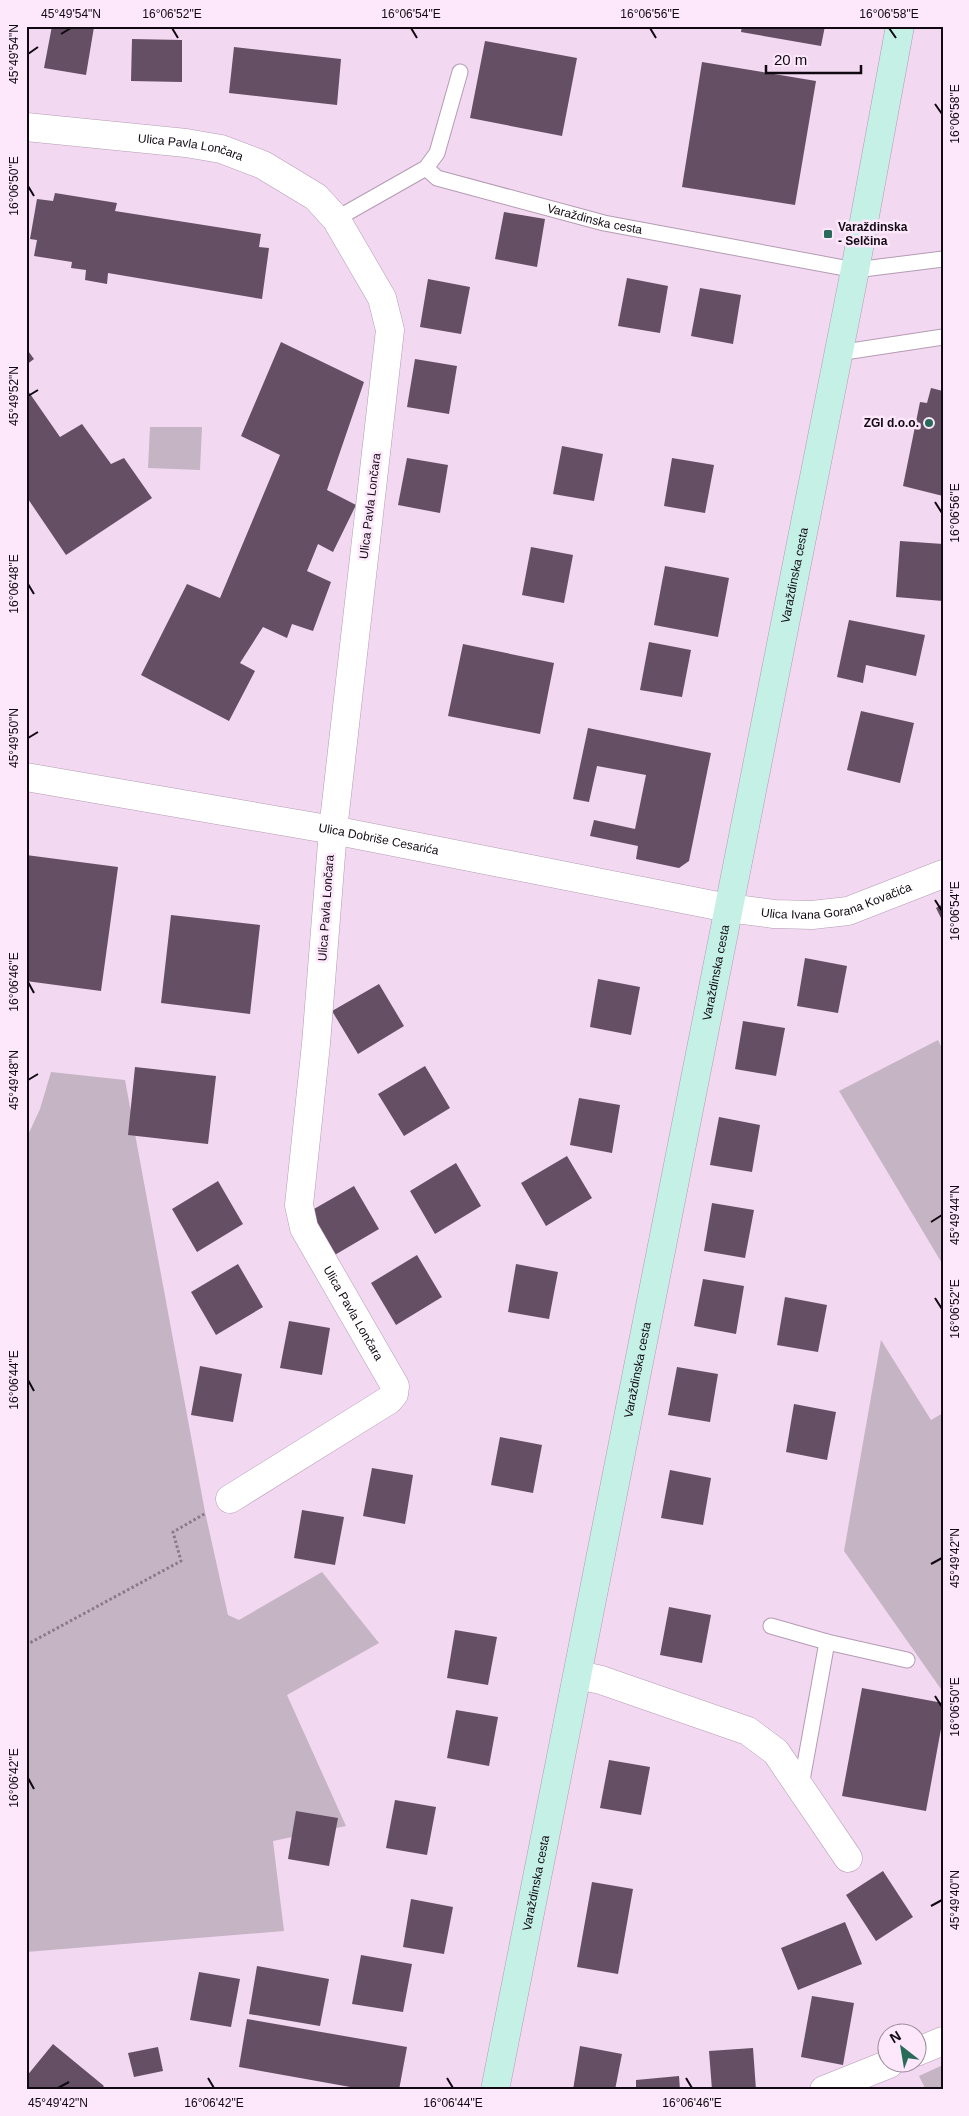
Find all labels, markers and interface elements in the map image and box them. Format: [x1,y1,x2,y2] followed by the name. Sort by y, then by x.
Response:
[41,7,101,21] text: 45°49'54"N
[142,7,202,21] text: 16°06'52"E
[381,7,441,21] text: 16°06'54"E
[620,7,680,21] text: 16°06'56"E
[859,7,919,21] text: 16°06'58"E
[7,24,21,84] text: 45°49'54"N
[766,42,862,74] scale bar
[774,51,807,68] text: 20 m
[948,84,962,144] text: 16°06'58"E
[137,131,245,164] street label: Ulica Pavla Lončara
[7,156,21,216] text: 16°06'50"E
[546,201,644,237] street label: Varaždinska cesta
[838,220,908,248] place label: Varaždinska - Selčina
[822,228,834,240] marker: Varaždinska - Selčina
[7,366,21,426] text: 45°49'52"N
[864,416,919,430] place label: ZGI d.o.o.
[923,417,935,429] marker: ZGI d.o.o.
[357,452,383,560] street label: Ulica Pavla Lončara
[948,483,962,543] text: 16°06'56"E
[778,526,811,624] street label: Varaždinska cesta
[7,554,21,614] text: 16°06'48"E
[7,708,21,768] text: 45°49'50"N
[317,821,440,858] street label: Ulica Dobriše Cesarića
[315,854,337,962] street label: Ulica Pavla Lončara
[760,880,914,922] street label: Ulica Ivana Gorana Kovačića
[948,881,962,941] text: 16°06'54"E
[700,923,732,1022] street label: Varaždinska cesta
[7,952,21,1012] text: 16°06'46"E
[7,1050,21,1110] text: 45°49'48"N
[948,1185,962,1245] text: 45°49'44"N
[320,1263,386,1363] street label: Ulica Pavla Lončara
[948,1279,962,1339] text: 16°06'52"E
[621,1321,654,1419] street label: Varaždinska cesta
[7,1350,21,1410] text: 16°06'44"E
[948,1528,962,1588] text: 45°49'42"N
[948,1677,962,1737] text: 16°06'50"E
[7,1748,21,1808] text: 16°06'42"E
[520,1834,552,1932] street label: Varaždinska cesta
[948,1870,962,1930] text: 45°49'40"N
[876,2024,926,2074] north arrow
[887,2027,904,2046] text: N
[28,2096,88,2110] text: 45°49'42"N
[184,2096,244,2110] text: 16°06'42"E
[423,2096,483,2110] text: 16°06'44"E
[662,2096,722,2110] text: 16°06'46"E

